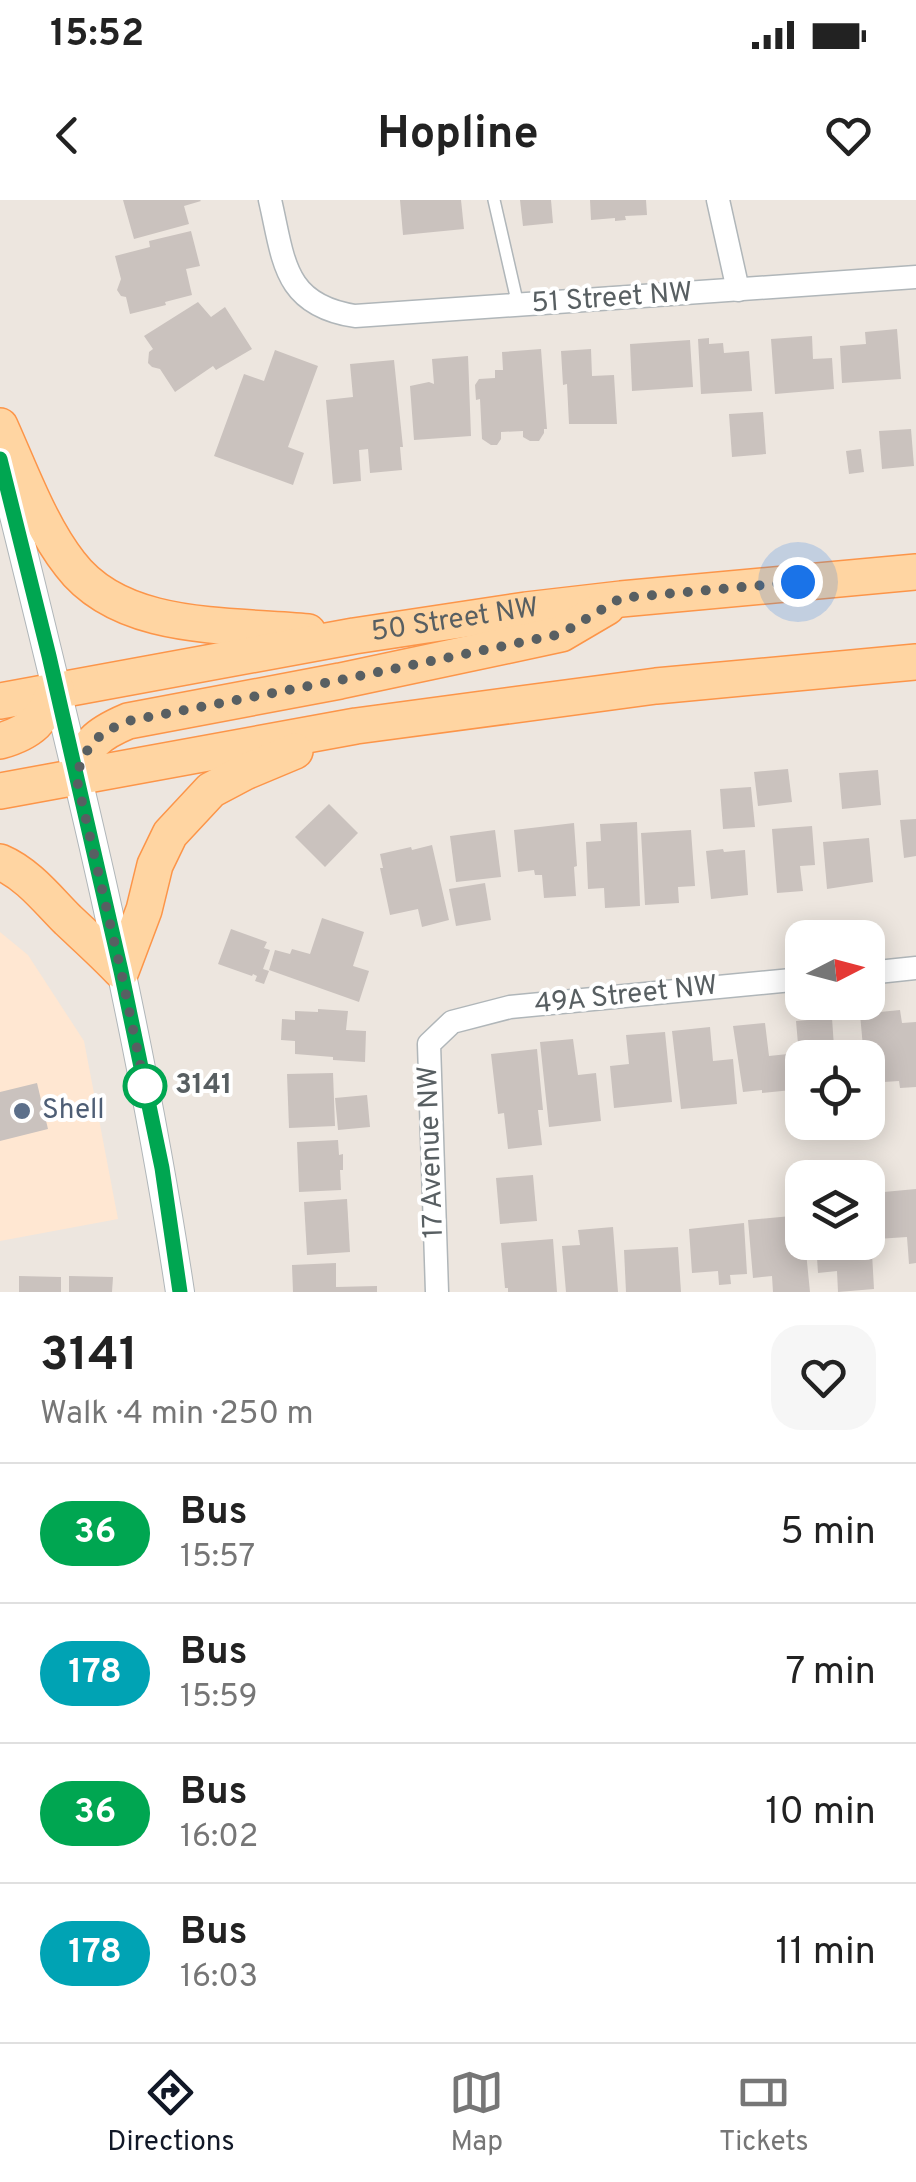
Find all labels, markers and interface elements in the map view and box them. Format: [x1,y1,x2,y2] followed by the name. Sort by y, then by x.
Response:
[50,11,144,60] text: 15:52
[377,107,539,164] text: Hopline
[40,108,95,163] icon: back
[821,108,876,163] icon: heart
[530,275,694,323] street label: 51 Street NW
[773,557,823,607] your location
[369,591,540,651] street label: 50 Street NW
[785,920,885,1020] north arrow
[785,920,885,1260] map controls
[533,968,719,1024] street label: 49A Street NW
[785,1040,885,1140] button: locate
[124,1065,166,1107] marker: 3141
[411,1065,453,1239] street label: 17 Avenue NW
[175,1068,232,1104] place label: 3141
[42,1093,105,1129] place label: Shell
[11,1100,33,1122] marker: Shell
[785,1160,885,1260] button: layers
[771,1325,876,1430] button: heart
[40,1327,138,1387] text: 3141
[40,1395,314,1435] text: Walk · 4 min · 250 m
[180,1489,247,1538] text: Bus
[780,1509,876,1558] text: 5 min
[74,1511,116,1555] text: 36
[180,1538,255,1578] text: 15:57
[180,1629,247,1678] text: Bus
[786,1649,876,1698] text: 7 min
[68,1651,122,1695] text: 178
[180,1678,258,1718] text: 15:59
[180,1769,247,1818] text: Bus
[765,1789,876,1838] text: 10 min
[74,1791,116,1835] text: 36
[180,1818,258,1858] text: 16:02
[180,1909,247,1958] text: Bus
[775,1929,876,1978] text: 11 min
[68,1931,122,1975] text: 178
[180,1958,258,1998] text: 16:03
[107,2065,235,2161] tab: Directions
[449,2065,504,2161] tab: Map
[719,2065,809,2161] tab: Tickets

